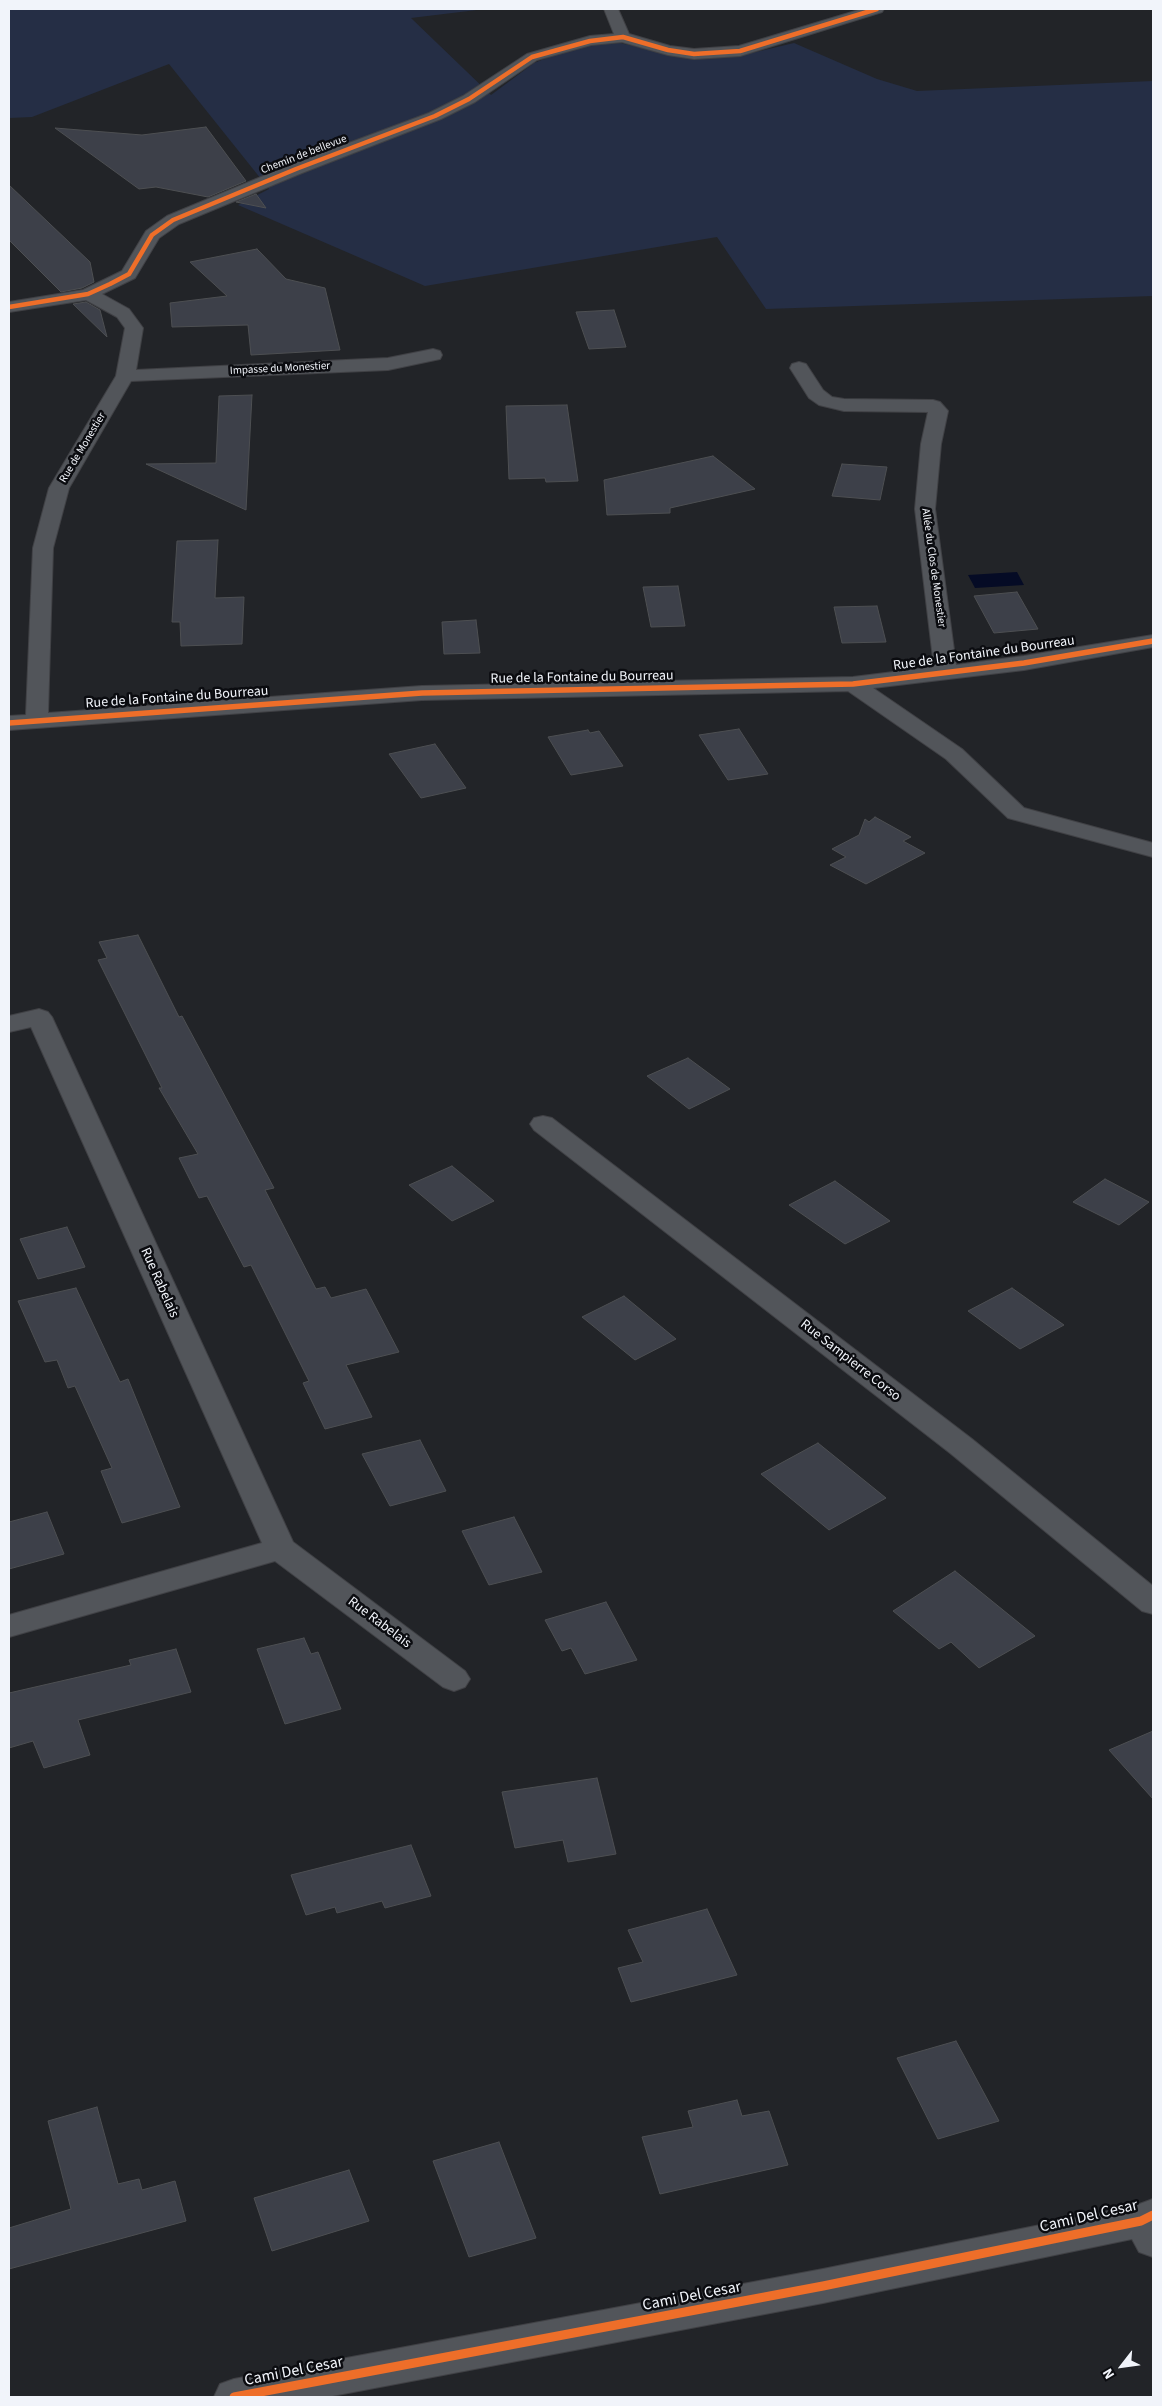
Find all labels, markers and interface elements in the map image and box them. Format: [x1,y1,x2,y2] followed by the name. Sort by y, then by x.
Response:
[259,133,349,177] street label: Chemin de bellevue
[230,360,330,378] street label: Impasse du Monestier
[57,411,109,485] street label: Rue de Monestier
[918,508,948,628] street label: Allée du Clos de Monestier
[892,633,1076,675] street label: Rue de la Fontaine du Bourreau
[490,668,674,688] street label: Rue de la Fontaine du Bourreau
[85,683,269,713] street label: Rue de la Fontaine du Bourreau
[136,1245,182,1321] street label: Rue Rabelais
[796,1317,904,1405] street label: Rue Sampierre Corso
[344,1594,414,1652] street label: Rue Rabelais
[1038,2196,1140,2238] street label: Cami Del Cesar
[641,2278,743,2316] street label: Cami Del Cesar
[1097,2341,1147,2391] north arrow
[243,2353,345,2391] street label: Cami Del Cesar
[1098,2364,1120,2383] text: N

